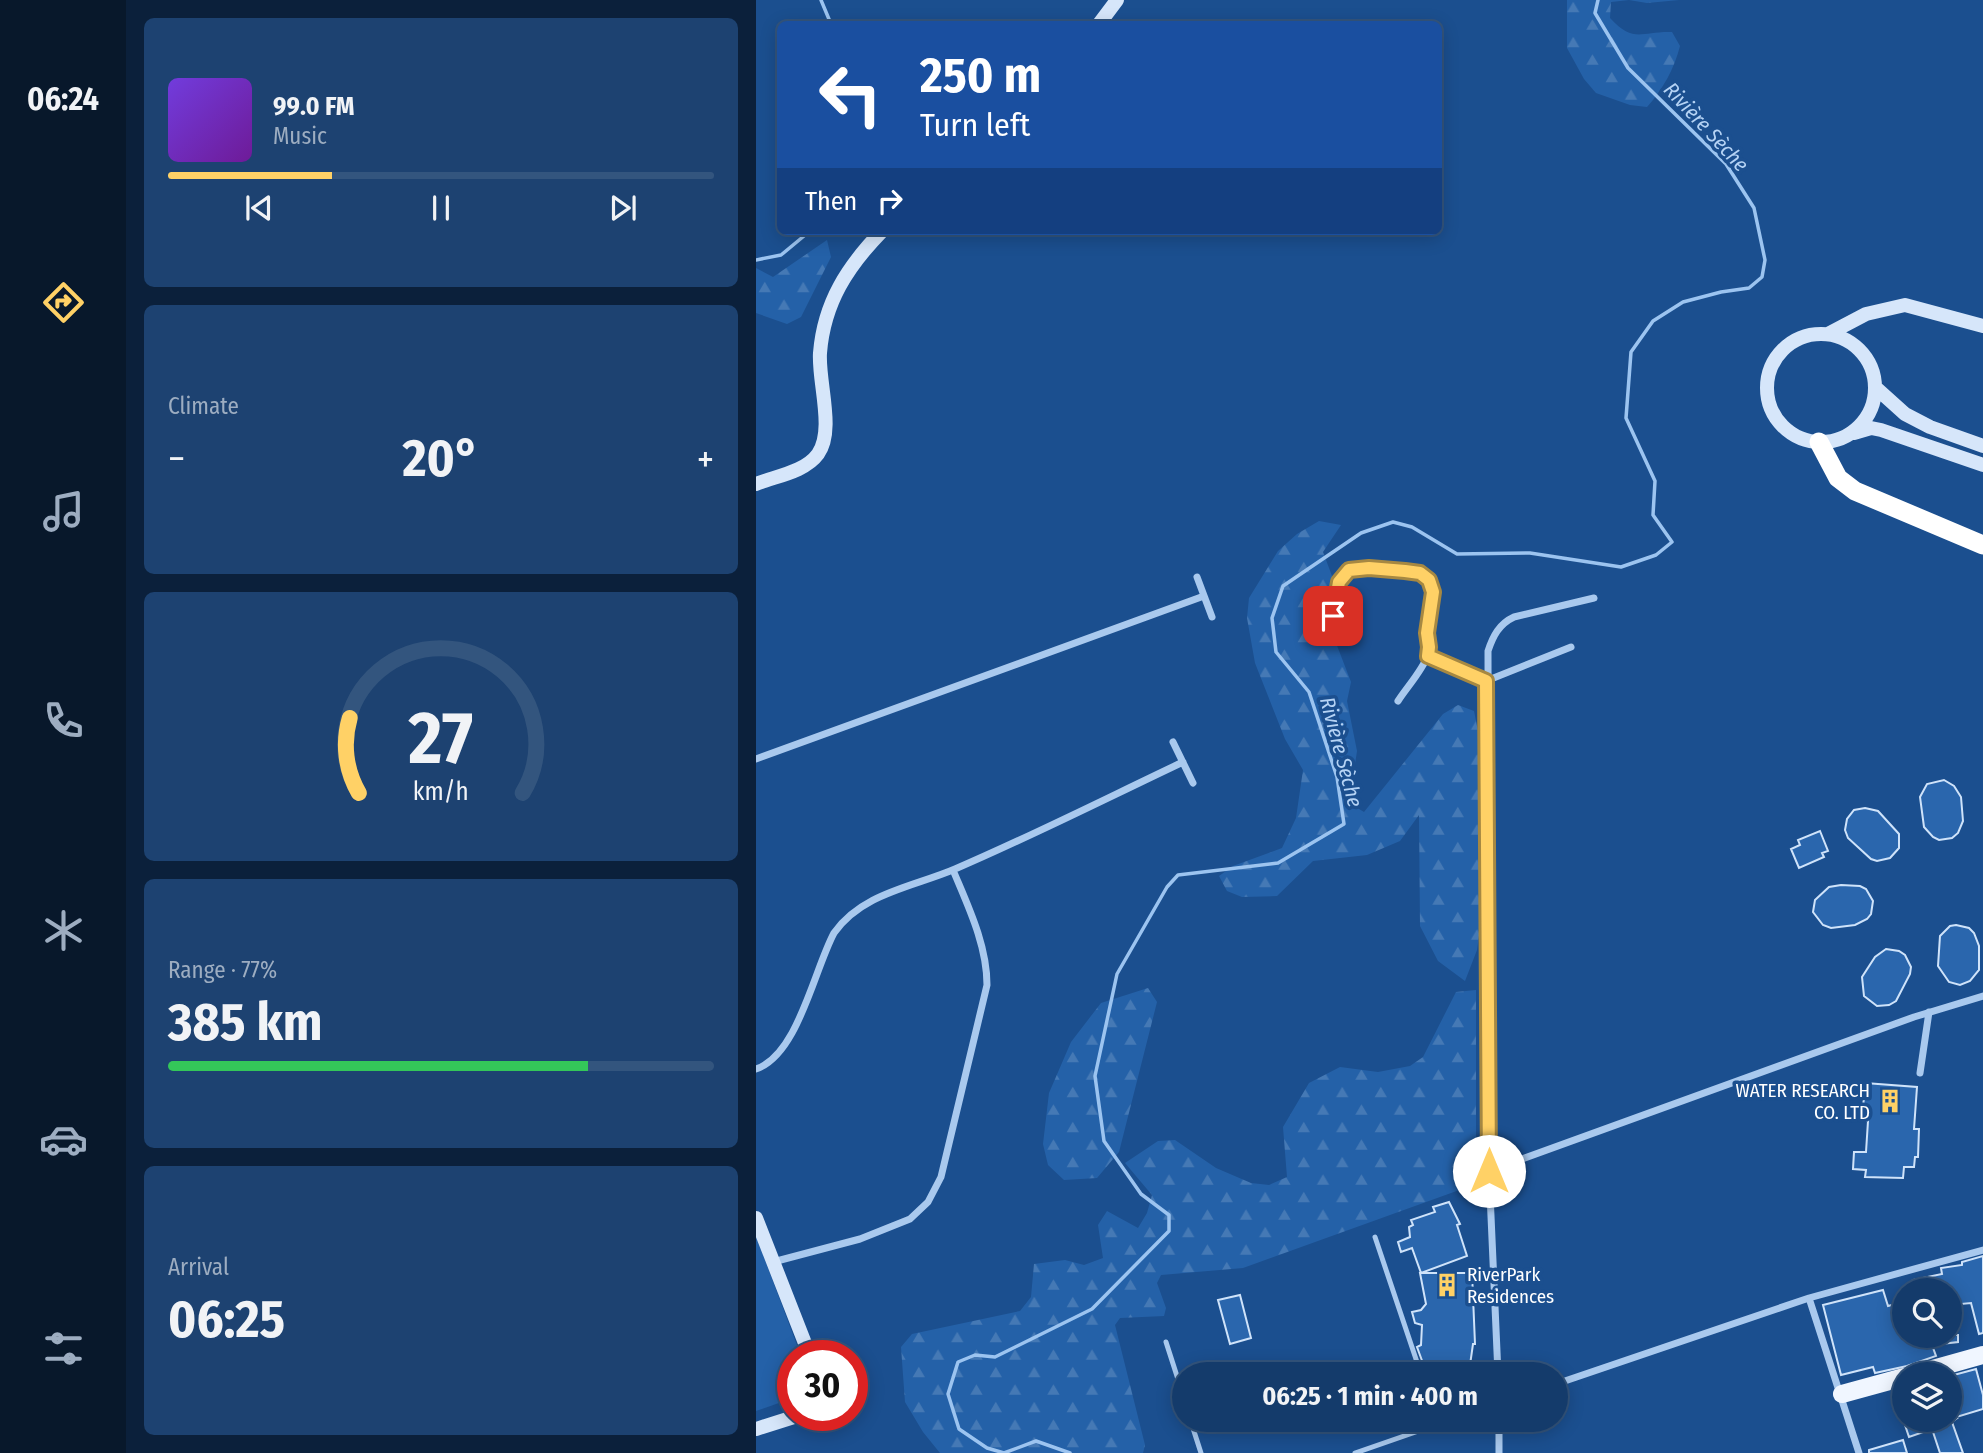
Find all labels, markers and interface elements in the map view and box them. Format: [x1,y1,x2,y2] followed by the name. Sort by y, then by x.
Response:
[920,46,1041,105] text: 250 m
[805,49,896,140] icon: left
[1658,77,1754,177] water label: Rivière Sèche
[27,80,99,118] text: 06:24
[273,91,355,122] text: 99.0 FM
[920,106,1030,144] text: Turn left
[273,122,327,150] text: Music
[871,182,909,220] icon: right
[805,186,857,217] text: Then
[240,189,278,227] icon: previous
[422,189,460,227] icon: pause
[604,189,642,227] icon: next
[39,278,88,327] icon: directions
[168,392,239,420] text: Climate
[403,427,479,490] text: 20°
[168,436,185,482] text: −
[697,436,714,482] text: +
[39,487,88,536] icon: music
[1303,586,1363,646] pin
[1314,597,1352,635] icon: arrive
[1314,694,1368,810] water label: Rivière Sèche
[408,695,473,782] text: 27
[39,696,88,745] icon: phone
[413,776,469,806] text: km/h
[39,906,88,955] icon: climate
[168,956,277,984] text: Range · 77%
[168,991,323,1054] text: 385 km
[1735,1079,1870,1124] place label: WATER RESEARCH CO. LTD
[1876,1087,1904,1115] building icon: WATER RESEARCH CO. LTD
[39,1115,88,1164] icon: car
[1452,1134,1526,1208] position arrow
[168,1253,229,1281] text: Arrival
[1467,1263,1554,1308] place label: RiverPark Residences
[1433,1271,1461,1299] building icon: RiverPark Residences
[1892,1278,1962,1432] map controls
[1892,1278,1962,1348] button: search
[168,1288,285,1351] text: 06:25
[39,1324,88,1373] icon: filters
[777,1340,868,1431] speed limit sign: 30
[1892,1362,1962,1432] button: layers
[1262,1381,1478,1412] text: 06:25 · 1 min · 400 m

